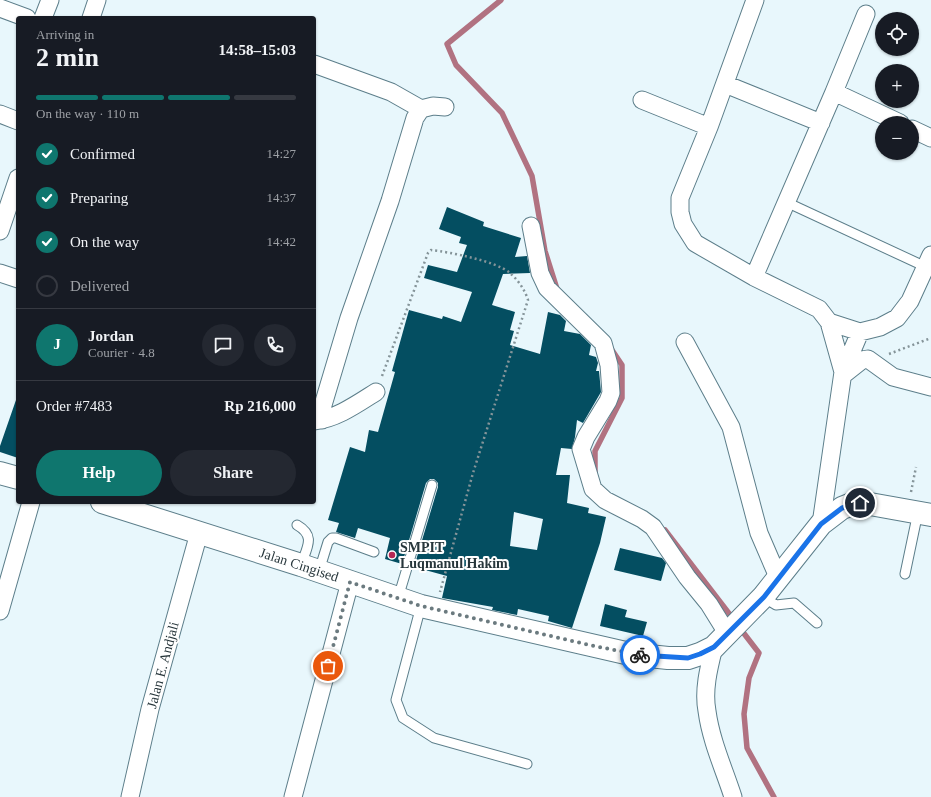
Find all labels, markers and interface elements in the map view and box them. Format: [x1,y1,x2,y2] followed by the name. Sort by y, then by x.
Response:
[875,12,919,160] map controls
[875,12,919,56] button: locate
[36,27,94,42] text: Arriving in
[219,42,296,58] text: 14:58–15:03
[36,43,99,72] text: 2 min
[875,64,919,108] button: +
[36,106,139,121] text: On the way · 110 m
[875,116,919,160] button: −
[36,143,58,165] icon: check
[70,146,135,162] text: Confirmed
[266,146,296,161] text: 14:27
[36,187,58,209] icon: check
[70,190,128,206] text: Preparing
[266,190,296,205] text: 14:37
[36,231,58,253] icon: check
[70,234,139,250] text: On the way
[266,234,296,249] text: 14:42
[70,278,129,294] text: Delivered
[202,324,244,366] button: chat
[254,324,296,366] button: phone
[88,328,134,344] text: Jordan
[53,336,61,352] text: J
[88,345,155,360] text: Courier · 4.8
[36,398,112,414] text: Order #7483
[224,398,296,414] text: Rp 216,000
[36,450,162,496] button: Help
[170,450,296,496] button: Share
[843,486,877,520] pin
[849,492,871,514] icon: home
[400,540,508,571] place label: SMPIT Luqmanul Hakim
[258,545,340,585] street label: Jalan Cingised
[387,550,397,560] marker: SMPIT Luqmanul Hakim
[144,620,182,710] street label: Jalan E. Andjali
[620,635,660,675] courier
[629,644,651,666] icon: bike
[311,649,345,683] pin
[317,655,339,677] icon: bag

